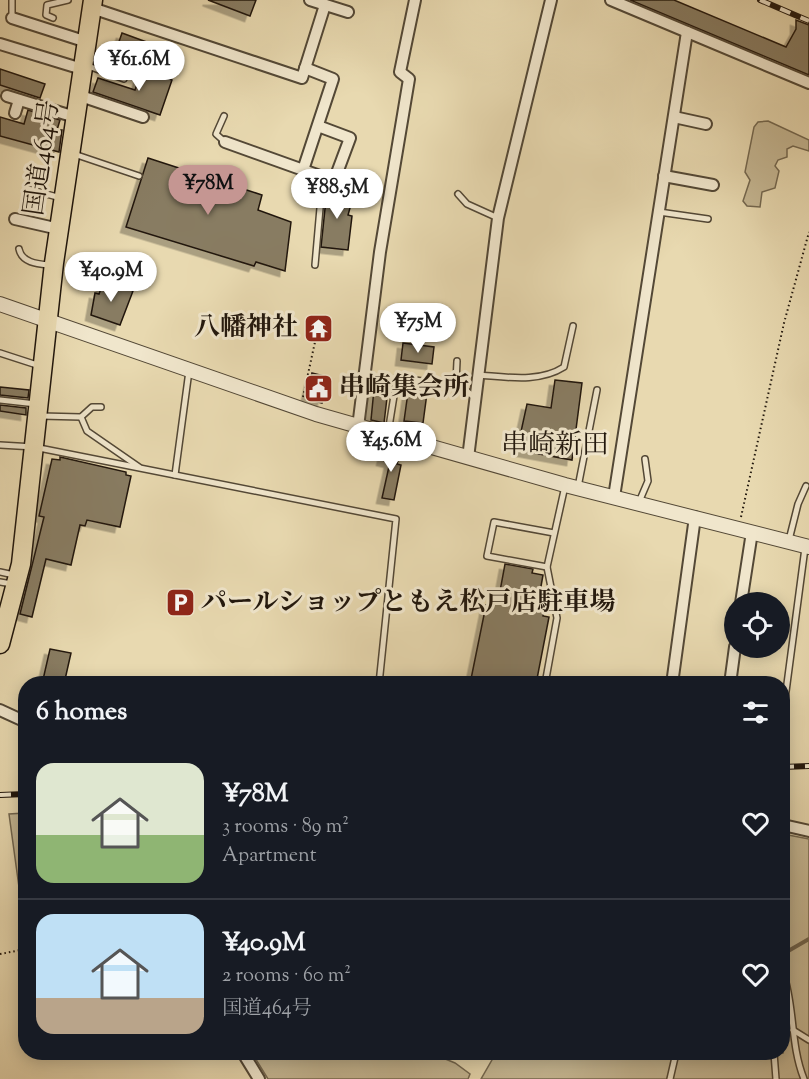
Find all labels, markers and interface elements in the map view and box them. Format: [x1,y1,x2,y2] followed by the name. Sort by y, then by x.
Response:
[90,41,188,92] pin: ¥61.6M
[108,46,170,75] text: ¥61.6M
[17,98,69,218] street label: 国道464号
[172,165,244,216] pin: ¥78M
[288,169,386,220] pin: ¥88.5M
[182,170,234,199] text: ¥78M
[305,174,369,203] text: ¥88.5M
[62,252,160,303] pin: ¥40.9M
[79,257,143,286] text: ¥40.9M
[382,303,454,354] pin: ¥75M
[394,308,442,337] text: ¥75M
[194,310,298,347] place label: 八幡神社
[303,312,335,344] temple icon: 八幡神社
[339,370,469,407] place label: 串崎集会所
[302,372,334,404] public building icon: 串崎集会所
[342,422,440,473] pin: ¥45.6M
[360,427,422,456] text: ¥45.6M
[501,427,609,466] district label: 串崎新田
[201,585,615,622] place label: パールショップともえ松戸店駐車場
[164,587,196,619] parking icon: パールショップともえ松戸店駐車場
[724,592,790,658] map controls
[724,592,790,658] button: locate
[36,694,127,731] text: 6 homes
[739,696,772,729] icon: filters
[222,776,288,813] text: ¥78M
[84,787,156,859] icon: home
[739,807,772,840] icon: heart
[222,813,349,842] text: 3 rooms · 89 m²
[222,842,317,871] text: Apartment
[222,925,306,962] text: ¥40.9M
[84,938,156,1010] icon: home
[739,958,772,991] icon: heart
[222,962,351,991] text: 2 rooms · 60 m²
[222,995,312,1024] text: 国道464号

